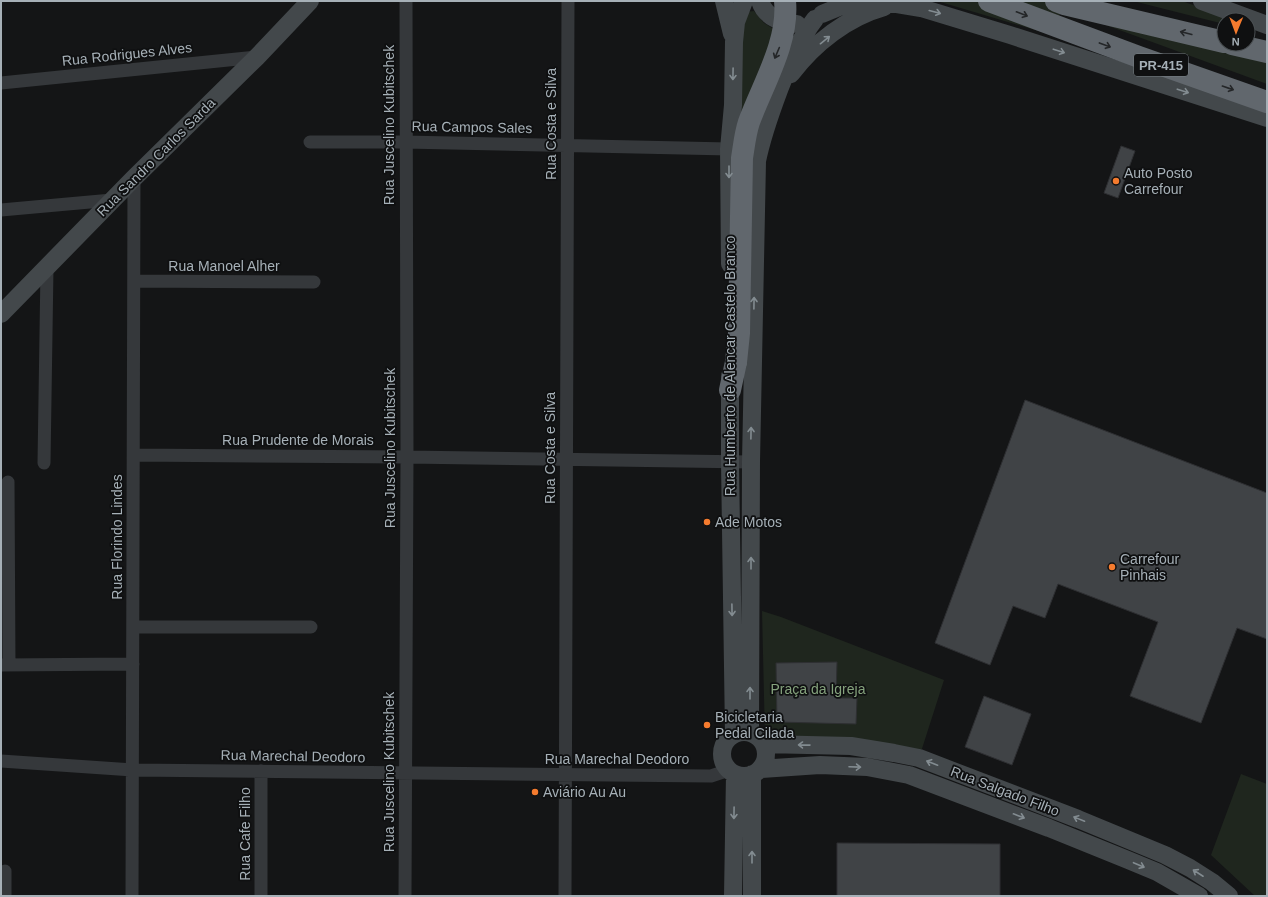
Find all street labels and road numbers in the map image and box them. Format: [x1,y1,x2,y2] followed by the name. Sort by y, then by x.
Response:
[61,39,193,69] street label: Rua Rodrigues Alves
[381,44,397,205] street label: Rua Juscelino Kubitschek
[1134,54,1188,76] road number: PR-415
[543,68,559,180] street label: Rua Costa e Silva
[94,95,218,219] street label: Rua Sandro Carlos Sarda
[412,118,532,136] street label: Rua Campos Sales
[722,235,738,496] street label: Rua Humberto de Alencar Castelo Branco
[168,258,280,274] street label: Rua Manoel Alher
[382,367,398,528] street label: Rua Juscelino Kubitschek
[542,392,558,504] street label: Rua Costa e Silva
[222,432,374,448] street label: Rua Prudente de Morais
[109,474,125,600] street label: Rua Florindo Lindes
[381,691,397,852] street label: Rua Juscelino Kubitschek
[220,747,366,765] street label: Rua Marechal Deodoro
[545,751,690,767] street label: Rua Marechal Deodoro
[948,763,1062,819] street label: Rua Salgado Filho
[237,787,253,881] street label: Rua Cafe Filho

